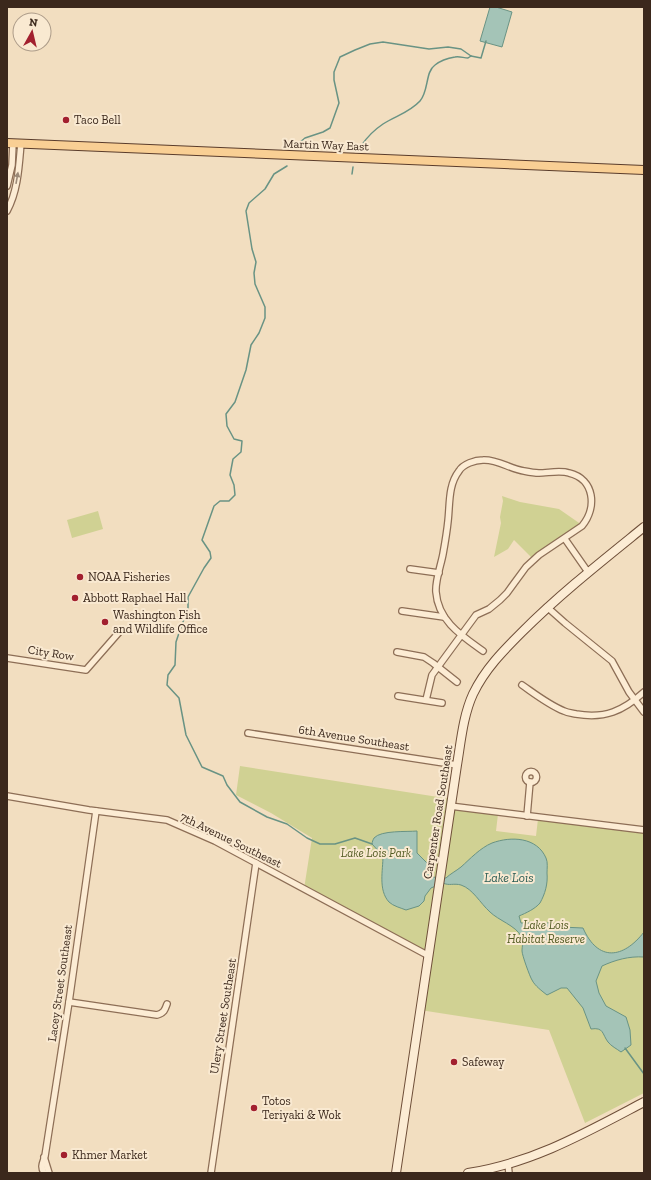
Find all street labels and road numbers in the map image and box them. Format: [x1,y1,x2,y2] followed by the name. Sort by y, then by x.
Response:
[283,137,370,154] street label: Martin Way East
[27,642,76,664] street label: City Row
[298,722,411,754] street label: 6th Avenue Southeast
[420,743,456,880] street label: Carpenter Road Southeast
[178,809,285,871] street label: 7th Avenue Southeast
[45,923,75,1042] street label: Lacey Street Southeast
[207,957,239,1075] street label: Ulery Street Southeast

